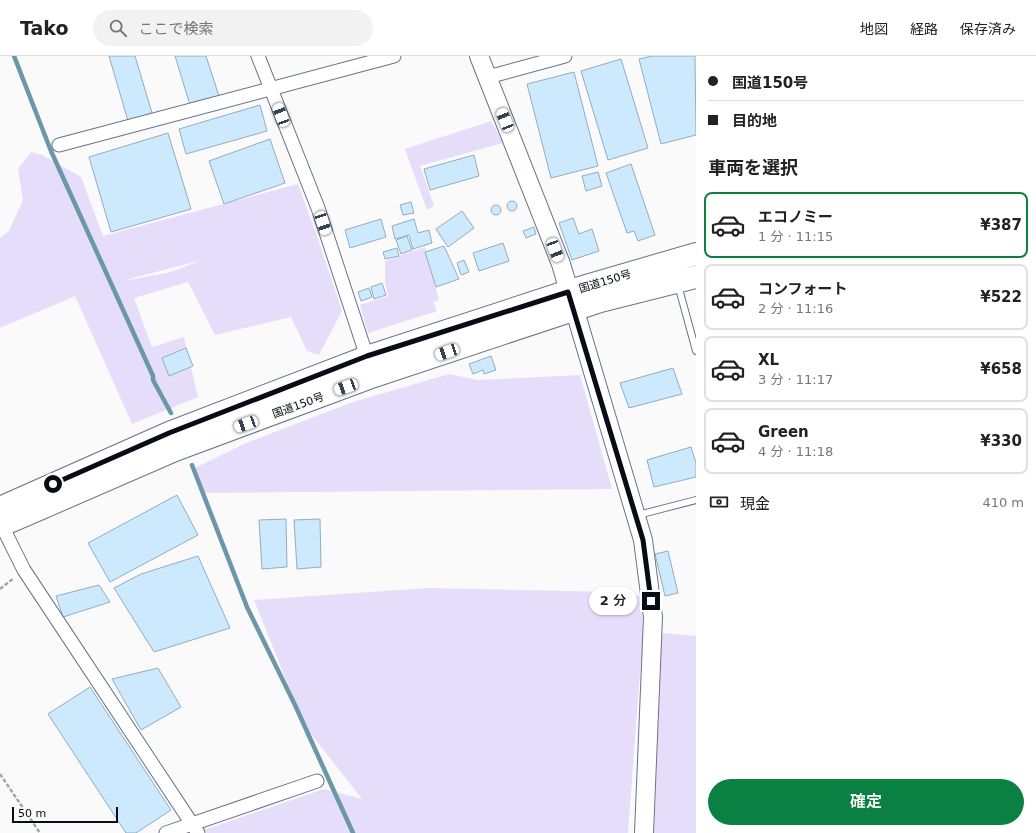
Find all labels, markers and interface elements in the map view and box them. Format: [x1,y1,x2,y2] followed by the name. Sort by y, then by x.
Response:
[93,10,373,46] search box
[20,17,69,39] text: Tako
[107,17,129,39] icon: search
[139,20,214,38] text: ここで検索
[860,21,888,37] text: 地図
[910,21,938,37] text: 経路
[960,21,1016,37] text: 保存済み
[732,74,808,92] text: 国道150号
[271,102,291,128] car
[495,107,515,133] car
[732,112,777,130] text: 目的地
[708,157,798,178] text: 車両を選択
[710,207,746,243] icon: car
[758,208,833,226] text: エコノミー
[314,210,332,236] car
[980,216,1022,234] text: ¥387
[758,229,833,244] text: 1 分 · 11:15
[545,237,565,263] car
[577,267,633,296] street label: 国道150号
[710,279,746,315] icon: car
[758,280,848,298] text: コンフォート
[980,288,1022,306] text: ¥522
[758,301,833,316] text: 2 分 · 11:16
[434,342,460,362] car
[710,351,746,387] icon: car
[758,351,779,369] text: XL
[980,360,1022,378] text: ¥658
[758,372,833,387] text: 3 分 · 11:17
[333,377,359,397] car
[271,390,326,421] street label: 国道150号
[233,414,259,434] car
[710,423,746,459] icon: car
[758,423,809,441] text: Green
[980,432,1022,450] text: ¥330
[758,444,833,459] text: 4 分 · 11:18
[44,475,62,493] route start
[708,491,730,513] icon: cash
[740,495,770,513] text: 現金
[982,495,1024,510] text: 410 m
[589,587,637,615] callout: 2 分
[642,592,660,610] route end
[600,593,626,608] text: 2 分
[708,779,1024,825] button: 確定
[12,805,118,824] scale bar
[18,807,46,820] text: 50 m

